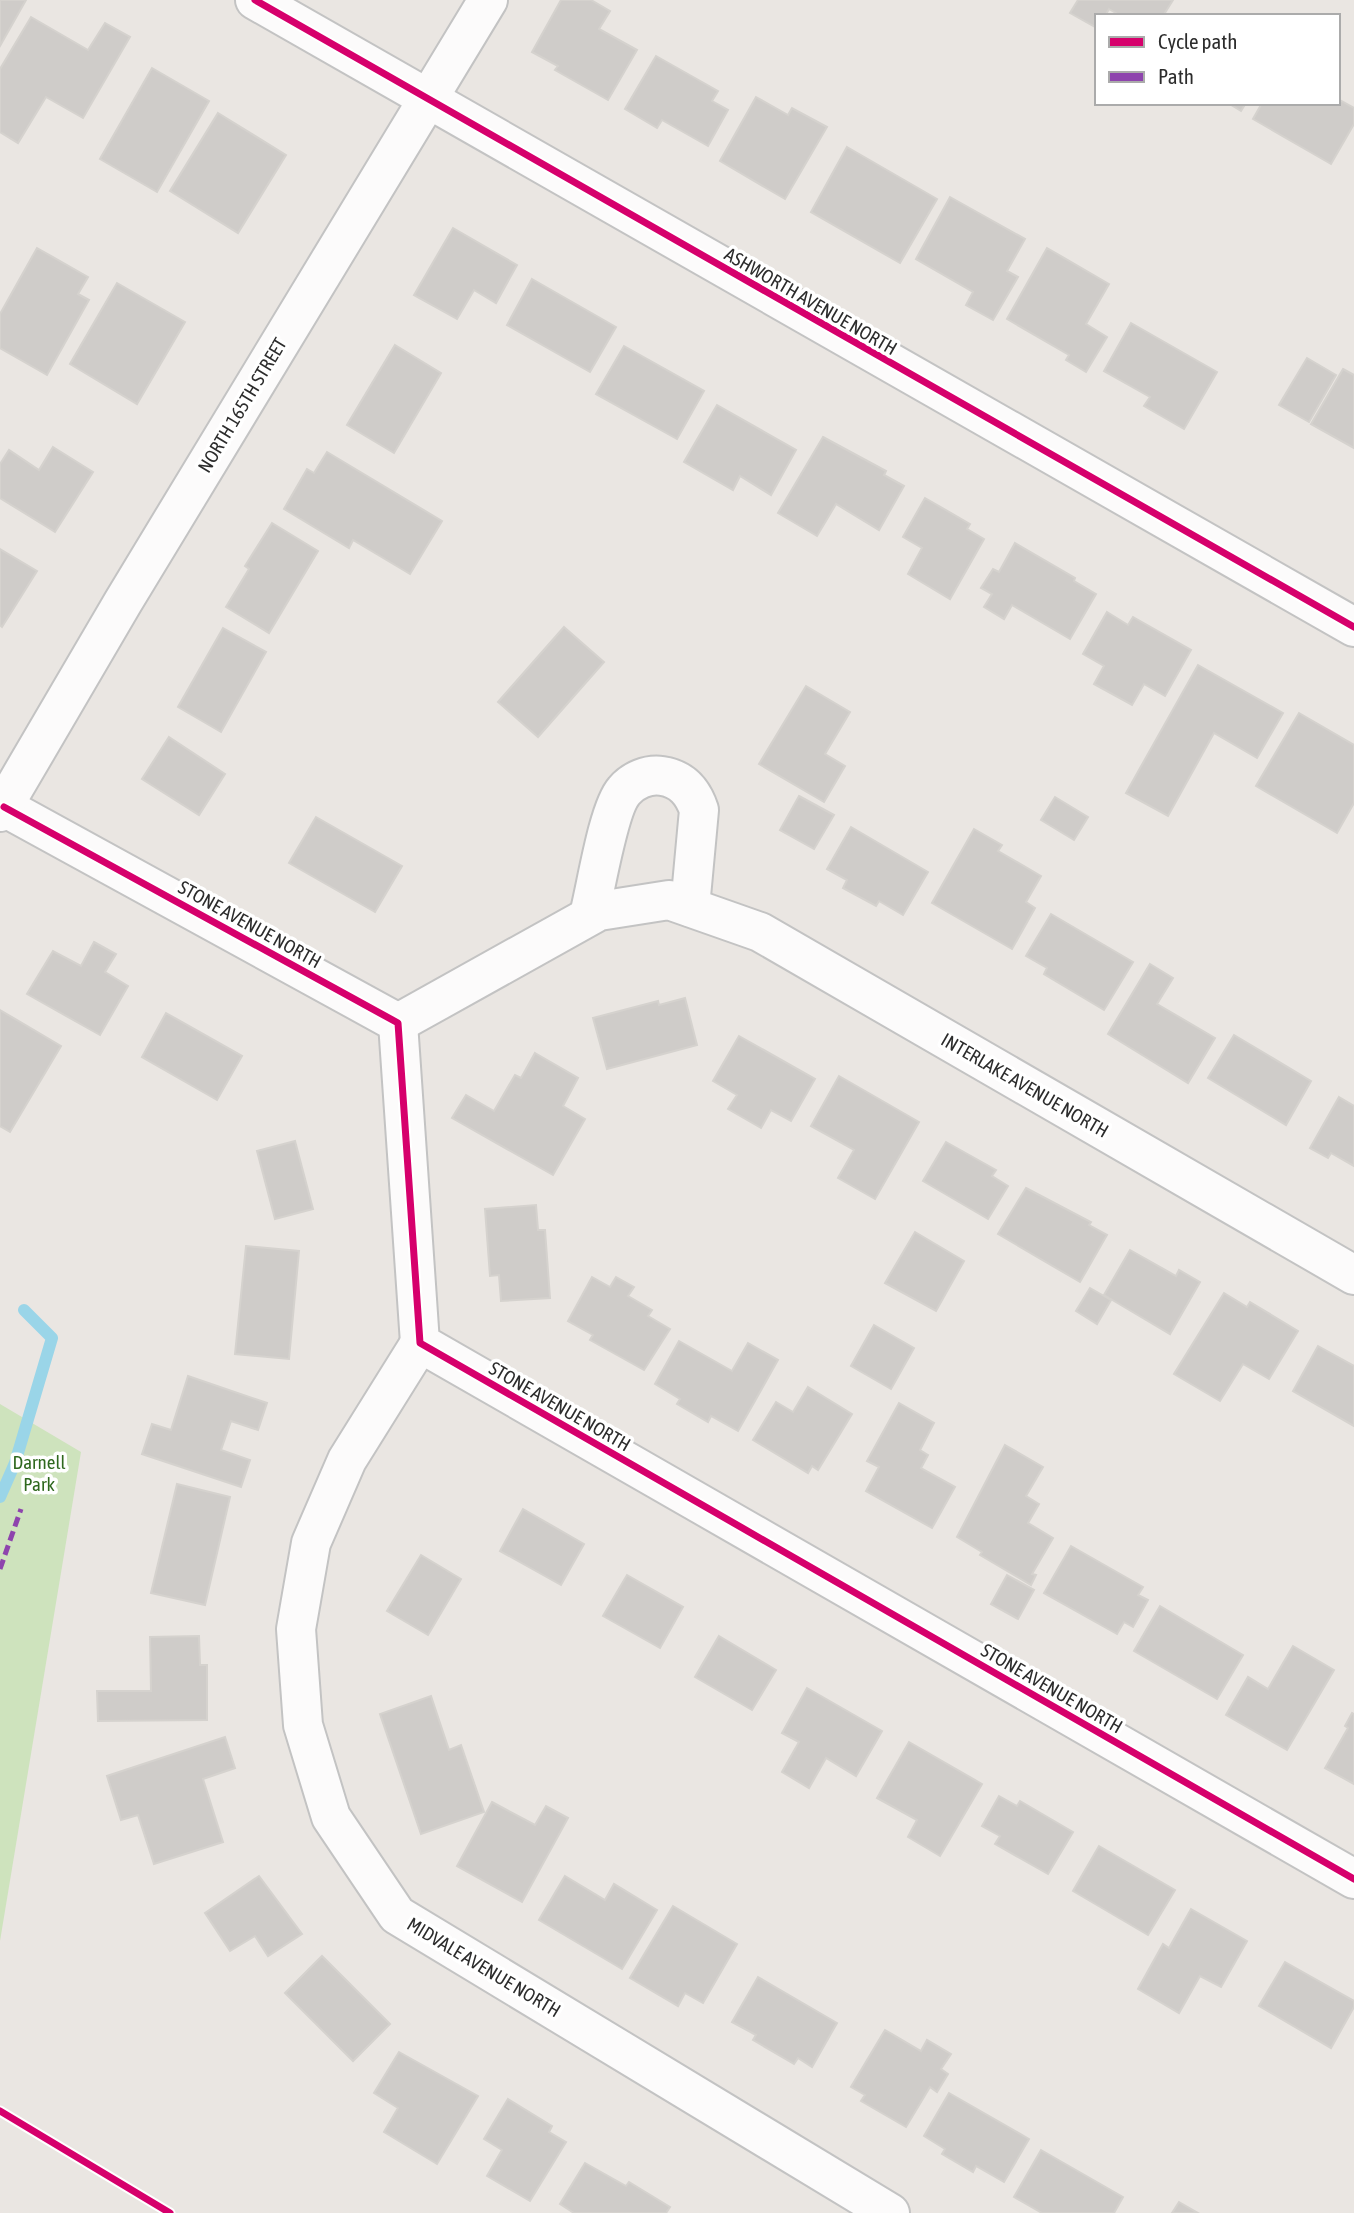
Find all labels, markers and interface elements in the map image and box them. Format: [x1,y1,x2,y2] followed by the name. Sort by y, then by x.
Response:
[1095,14,1340,105] legend
[1158,29,1237,53] text: Cycle path
[1158,64,1194,88] text: Path
[721,243,901,359] street label: ASHWORTH AVENUE NORTH
[193,333,291,476] street label: NORTH 165TH STREET
[175,876,325,972] street label: STONE AVENUE NORTH
[938,1028,1112,1142] street label: INTERLAKE AVENUE NORTH
[485,1357,635,1455] street label: STONE AVENUE NORTH
[13,1451,66,1495] park label: Darnell Park
[977,1639,1127,1737] street label: STONE AVENUE NORTH
[403,1913,565,2021] street label: MIDVALE AVENUE NORTH

